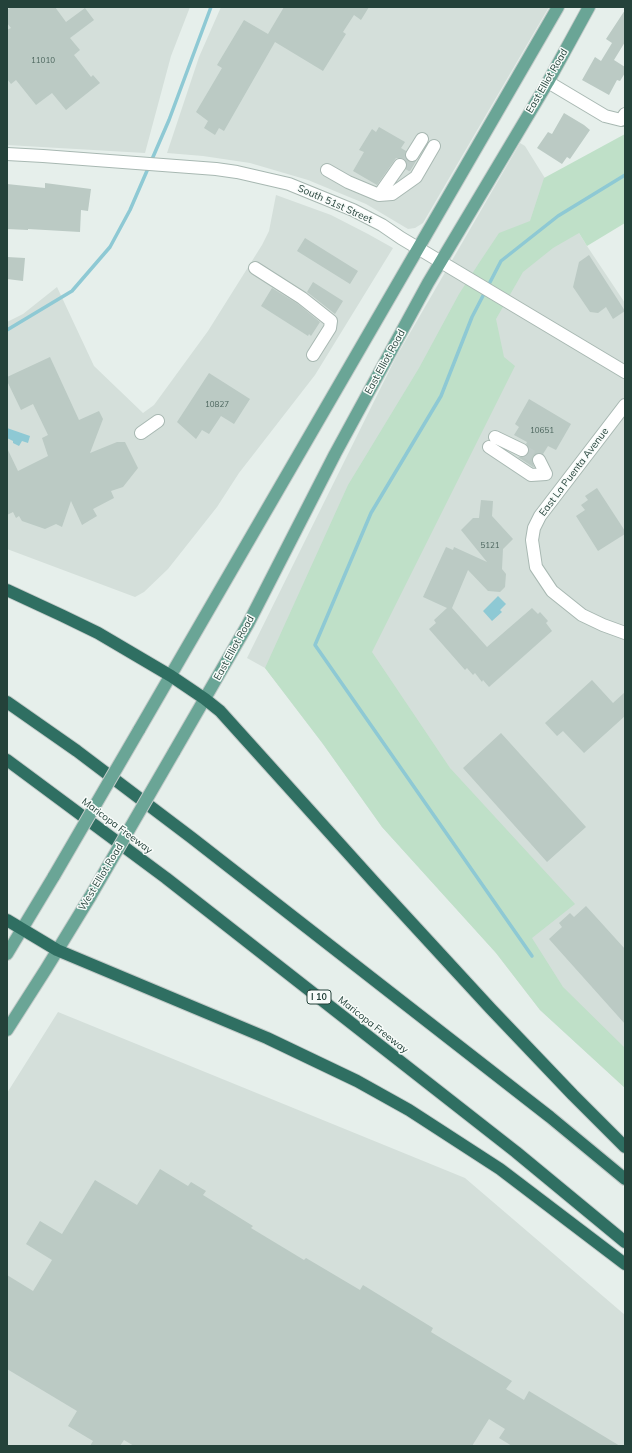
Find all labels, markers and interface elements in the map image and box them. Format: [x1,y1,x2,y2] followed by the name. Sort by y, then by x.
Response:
[524,47,570,115] street label: East Elliot Road
[31,56,55,66] house number: 11010
[296,182,374,226] street label: South 51st Street
[362,328,408,396] street label: East Elliot Road
[205,400,229,410] house number: 10827
[530,426,554,436] house number: 10651
[537,426,611,518] street label: East La Puenta Avenue
[480,541,500,551] house number: 5121
[211,614,257,682] street label: East Elliot Road
[79,795,155,857] street label: Maricopa Freeway
[76,841,126,913] street label: West Elliot Road
[307,990,331,1004] road number: I 10
[336,994,410,1056] street label: Maricopa Freeway

